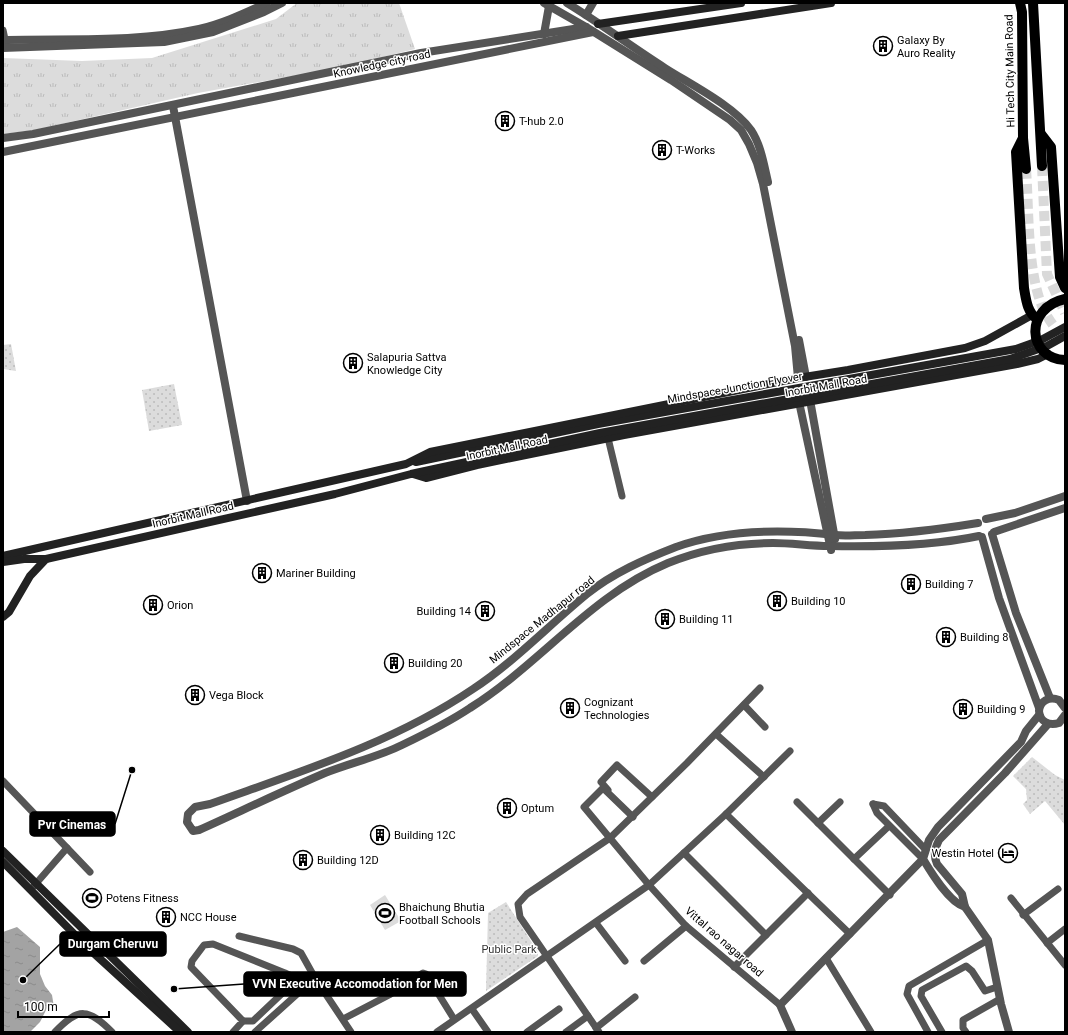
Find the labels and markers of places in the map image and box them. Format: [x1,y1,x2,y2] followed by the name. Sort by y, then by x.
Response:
[897,34,956,60] place label: Galaxy By Auro Reality
[872,35,894,57] building icon: Galaxy By Auro Reality
[494,110,516,132] building icon: T-hub 2.0
[519,115,564,128] place label: T-hub 2.0
[651,139,673,161] building icon: T-Works
[676,144,716,157] place label: T-Works
[367,351,446,377] place label: Salapuria Sattva Knowledge City
[342,352,364,374] building icon: Salapuria Sattva Knowledge City
[251,562,273,584] building icon: Mariner Building
[276,567,356,580] place label: Mariner Building
[900,573,922,595] building icon: Building 7
[925,578,973,591] place label: Building 7
[766,590,788,612] building icon: Building 10
[142,594,164,616] building icon: Orion
[791,595,846,608] place label: Building 10
[167,599,193,612] place label: Orion
[474,600,496,622] building icon: Building 14
[417,605,471,618] place label: Building 14
[654,608,676,630] building icon: Building 11
[679,613,734,626] place label: Building 11
[935,626,957,648] building icon: Building 8
[960,631,1008,644] place label: Building 8
[383,652,405,674] building icon: Building 20
[408,657,463,670] place label: Building 20
[184,684,206,706] building icon: Vega Block
[209,689,264,702] place label: Vega Block
[584,696,650,722] place label: Cognizant Technologies
[559,697,581,719] building icon: Cognizant Technologies
[952,698,974,720] building icon: Building 9
[977,703,1025,716] place label: Building 9
[496,797,518,819] building icon: Optum
[521,802,554,815] place label: Optum
[30,812,115,836] callout: Pvr Cinemas
[369,824,391,846] building icon: Building 12C
[394,829,456,842] place label: Building 12C
[997,842,1019,864] hotel icon: Westin Hotel
[932,847,994,860] place label: Westin Hotel
[292,849,314,871] building icon: Building 12D
[317,854,379,867] place label: Building 12D
[81,887,103,909] sports icon: Potens Fitness
[106,892,179,905] place label: Potens Fitness
[399,901,485,927] place label: Bhaichung Bhutia Football Schools
[374,902,396,924] sports icon: Bhaichung Bhutia Football Schools
[155,906,177,928] building icon: NCC House
[180,911,237,924] place label: NCC House
[60,932,166,956] callout: Durgam Cheruvu
[244,972,466,996] callout: VVN Executive Accomodation for Men

